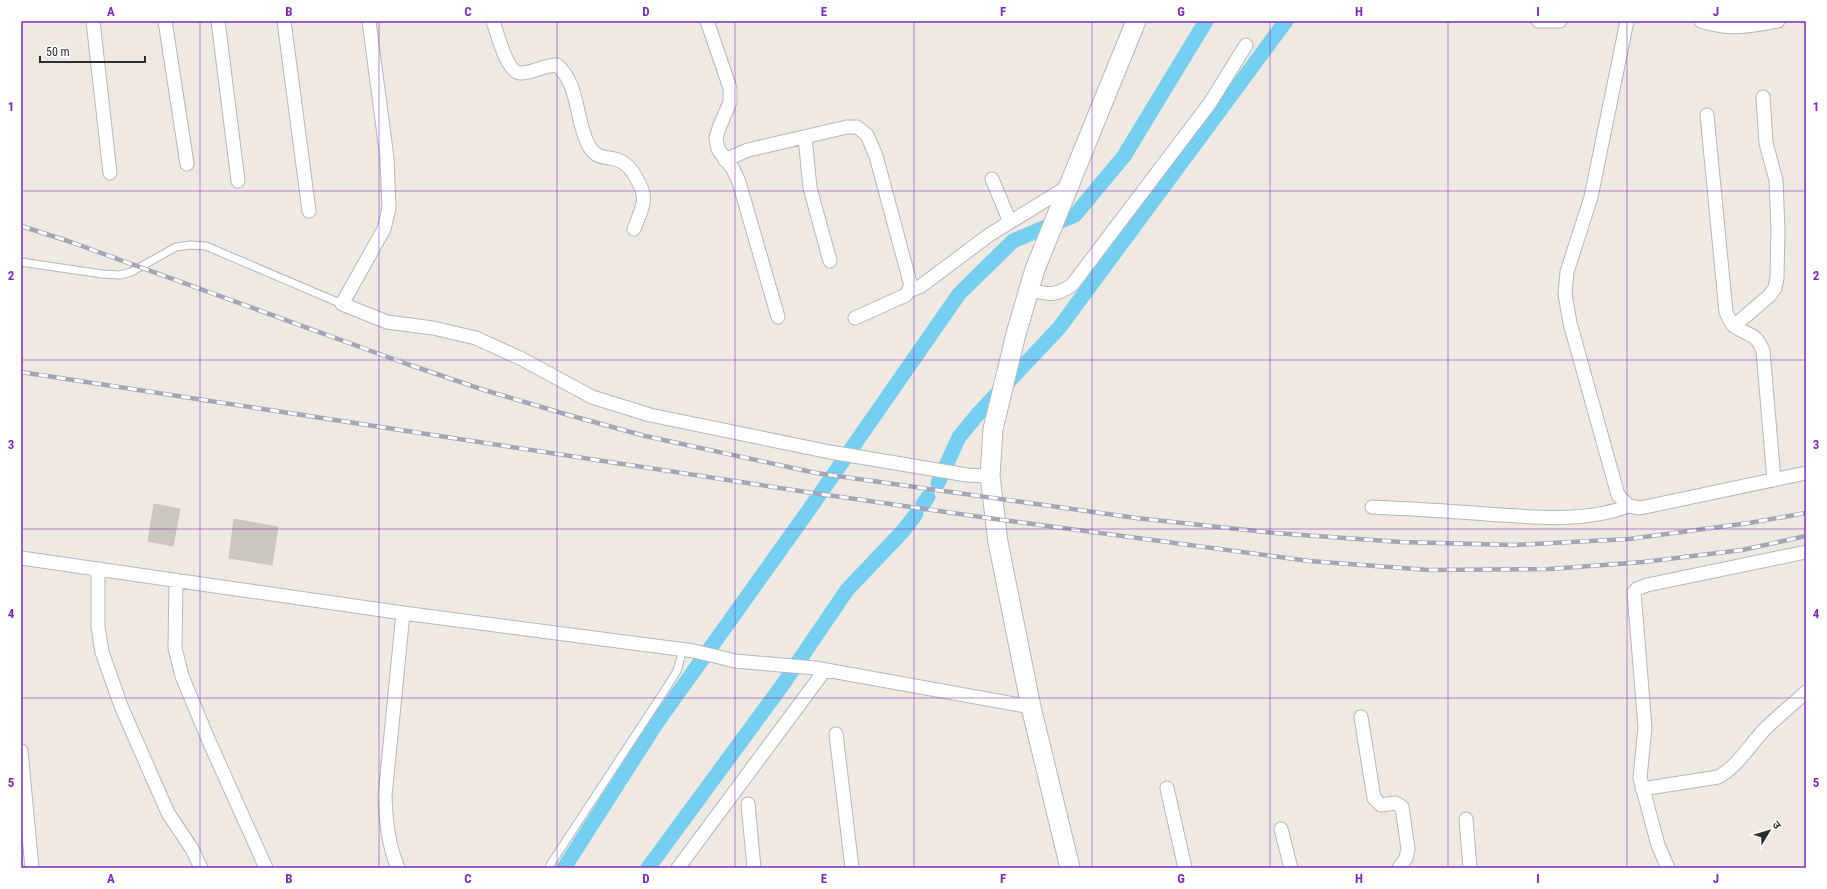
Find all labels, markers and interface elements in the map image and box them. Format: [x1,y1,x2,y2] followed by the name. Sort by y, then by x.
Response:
[107,4,115,19] text: A
[285,4,293,19] text: B
[464,4,472,19] text: C
[642,4,650,19] text: D
[821,4,828,19] text: E
[1000,4,1006,19] text: F
[1177,4,1185,19] text: G
[1355,4,1363,19] text: H
[1536,4,1540,19] text: I
[1713,4,1719,19] text: J
[40,38,145,64] scale bar
[46,45,70,59] text: 50 m
[8,99,14,114] text: 1
[1813,99,1819,114] text: 1
[8,268,15,283] text: 2
[1813,268,1820,283] text: 2
[8,437,14,452] text: 3
[1813,437,1819,452] text: 3
[8,606,15,621] text: 4
[1813,606,1820,621] text: 4
[8,775,15,790] text: 5
[1813,775,1820,790] text: 5
[1749,811,1789,851] north arrow
[1769,819,1784,832] text: उ
[107,871,115,886] text: A
[285,871,293,886] text: B
[464,871,472,886] text: C
[642,871,650,886] text: D
[821,871,828,886] text: E
[1000,871,1006,886] text: F
[1177,871,1185,886] text: G
[1355,871,1363,886] text: H
[1536,871,1540,886] text: I
[1713,871,1719,886] text: J

